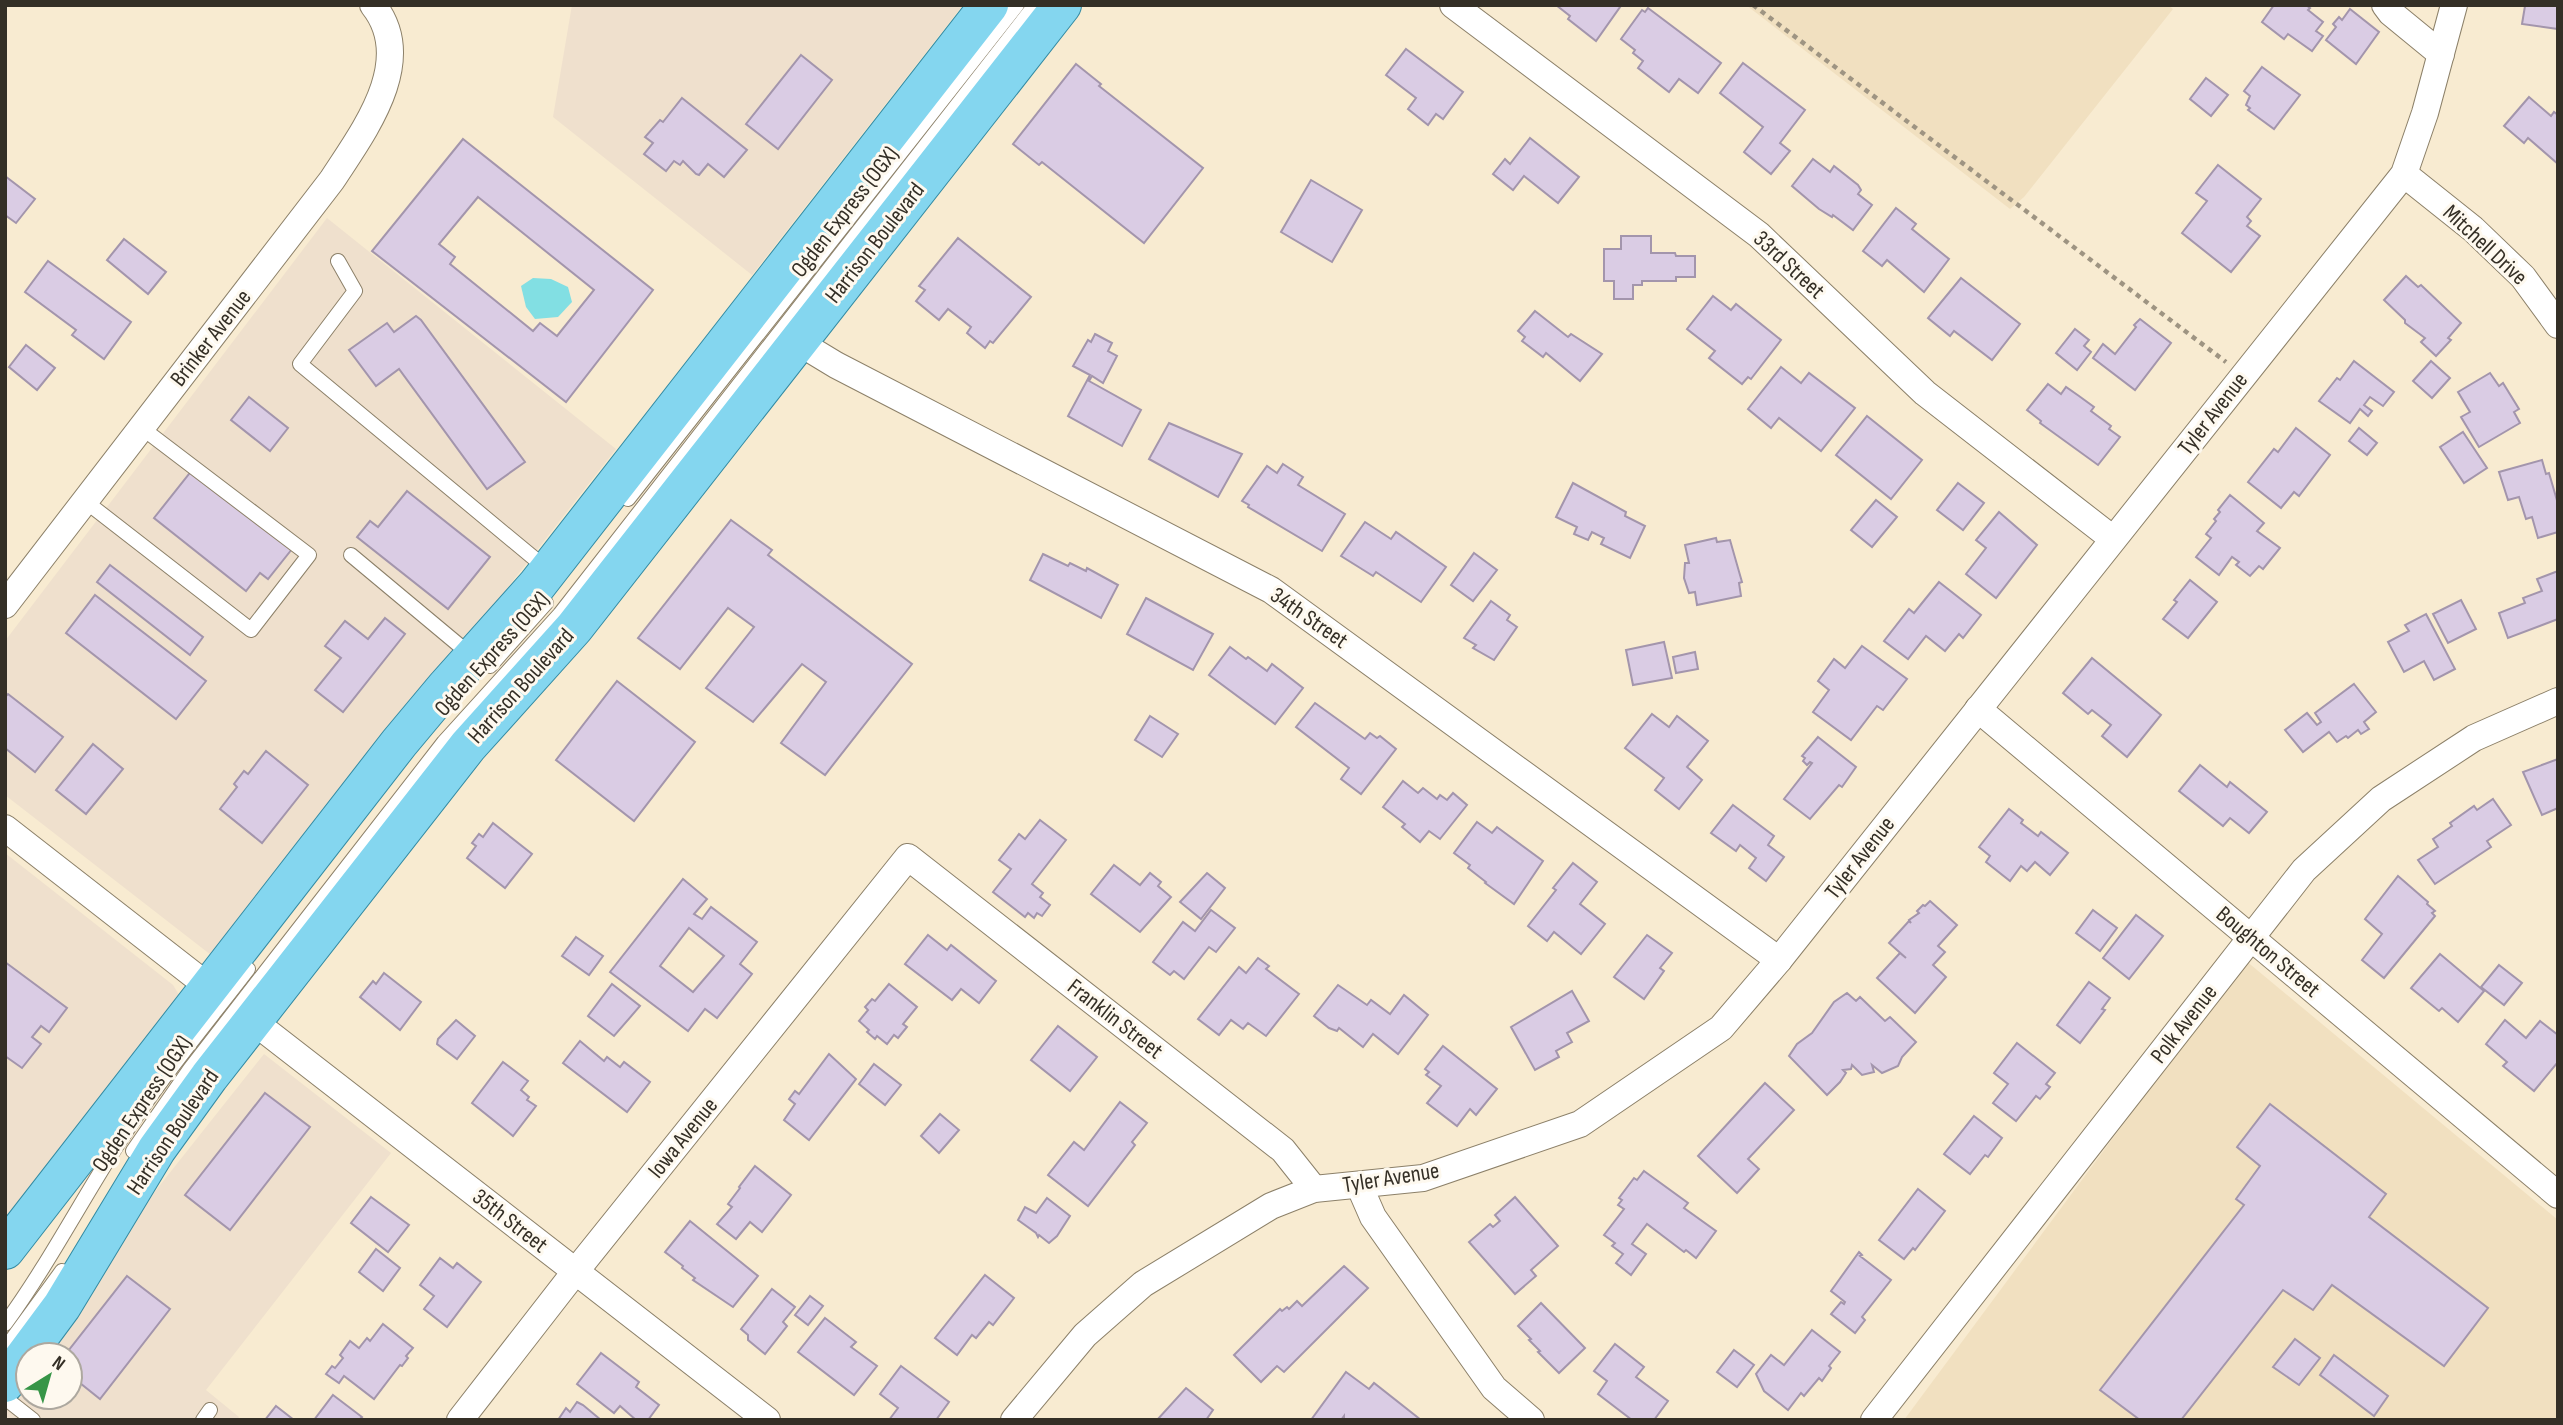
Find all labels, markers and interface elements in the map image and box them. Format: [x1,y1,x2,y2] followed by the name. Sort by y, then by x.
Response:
[785,141,905,283] street label: Ogden Express (OGX)
[819,177,931,309] street label: Harrison Boulevard
[2437,199,2533,291] street label: Mitchell Drive
[1748,225,1830,305] street label: 33rd Street
[165,284,257,392] street label: Brinker Avenue
[2172,367,2254,461] street label: Tyler Avenue
[1265,581,1353,655] street label: 34th Street
[429,586,555,722] street label: Ogden Express (OGX)
[462,623,580,749] street label: Harrison Boulevard
[1819,811,1901,905] street label: Tyler Avenue
[2210,900,2326,1004] street label: Boughton Street
[1062,973,1168,1065] street label: Franklin Street
[2145,979,2223,1069] street label: Polk Avenue
[86,1030,198,1178] street label: Ogden Express (OGX)
[121,1064,225,1200] street label: Harrison Boulevard
[642,1092,724,1184] street label: Iowa Avenue
[1341,1157,1441,1199] street label: Tyler Avenue
[467,1183,553,1259] street label: 35th Street
[14,1341,84,1411] north arrow
[47,1351,69,1376] text: N

